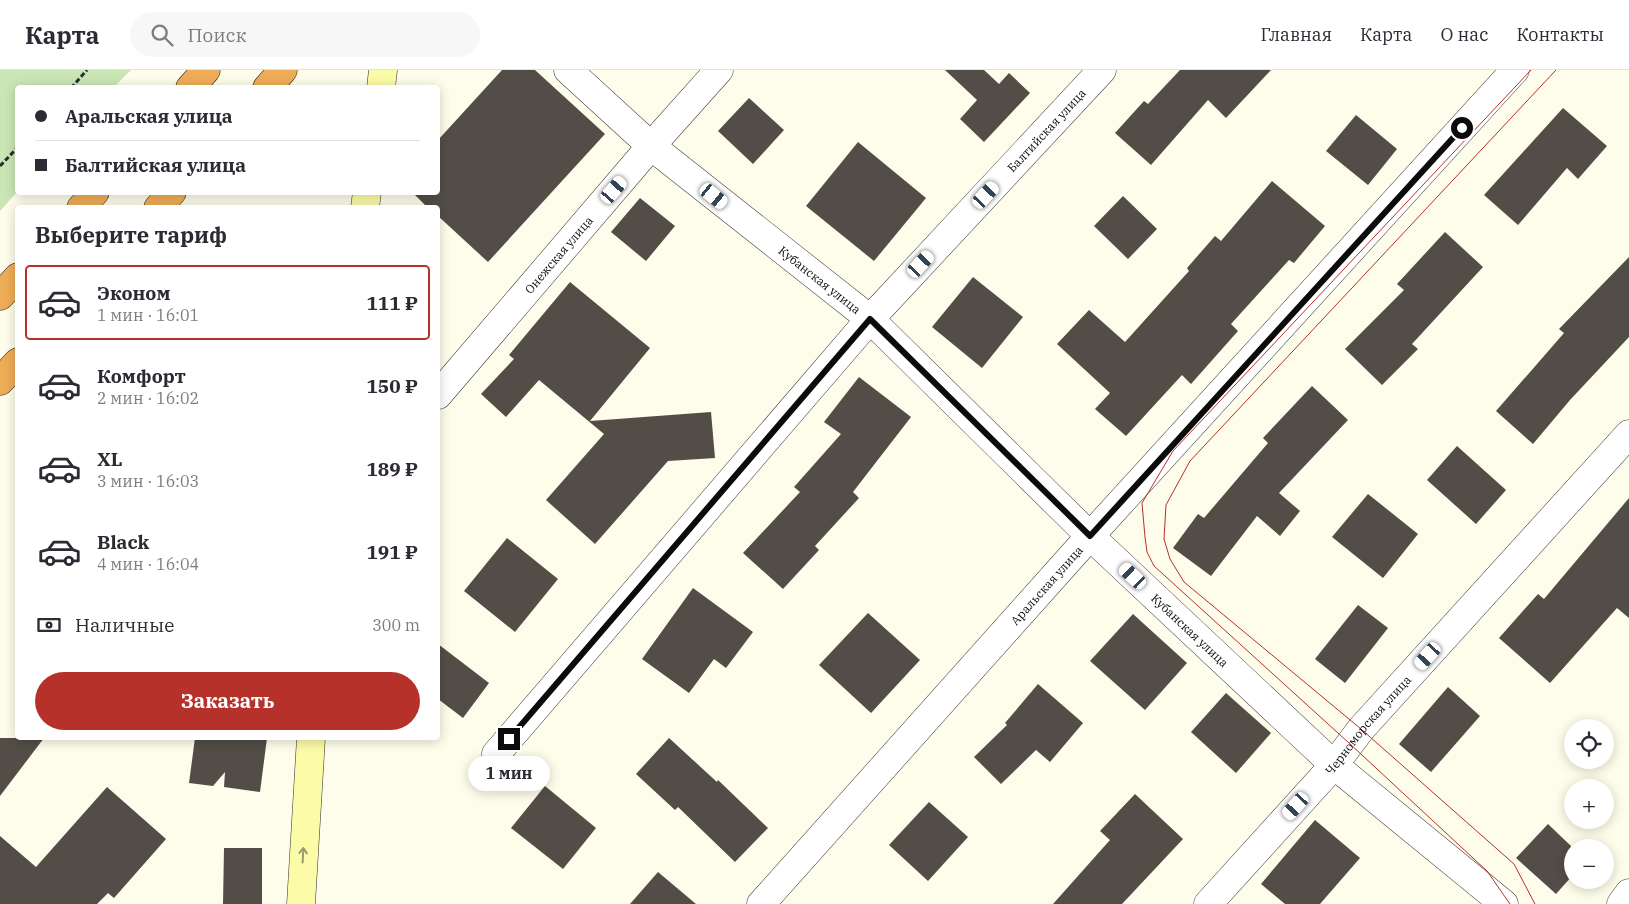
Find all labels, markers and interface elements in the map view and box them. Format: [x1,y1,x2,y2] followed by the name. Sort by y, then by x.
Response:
[130,12,480,57] search box
[25,19,100,51] text: Карта
[148,21,176,49] icon: search
[188,23,247,47] text: Поиск
[1260,23,1332,46] text: Главная
[1360,23,1412,46] text: Карта
[1440,23,1488,46] text: О нас
[1516,23,1604,46] text: Контакты
[1004,85,1089,175] street label: Балтийская улица
[65,104,233,128] text: Аральская улица
[1451,117,1473,139] route start
[65,153,246,177] text: Балтийская улица
[598,174,629,206] car
[970,179,1001,211] car
[697,181,730,211] car
[521,212,596,296] street label: Онежская улица
[35,220,227,249] text: Выберите тариф
[776,243,864,317] street label: Кубанская улица
[905,248,936,280] car
[37,280,82,325] icon: car
[97,281,170,305] text: Эконом
[366,291,418,315] text: 111 ₽
[97,305,199,325] text: 1 мин · 16:01
[37,363,82,408] icon: car
[97,364,186,388] text: Комфорт
[366,374,418,398] text: 150 ₽
[97,388,199,408] text: 2 мин · 16:02
[37,446,82,491] icon: car
[97,447,123,471] text: XL
[366,457,418,481] text: 189 ₽
[97,471,199,491] text: 3 мин · 16:03
[37,529,82,574] icon: car
[97,530,149,554] text: Black
[366,540,418,564] text: 191 ₽
[1007,542,1086,628] street label: Аральская улица
[97,554,199,574] text: 4 мин · 16:04
[1116,560,1149,592] car
[1148,590,1232,670] street label: Кубанская улица
[35,611,63,639] icon: cash
[75,613,174,637] text: Наличные
[372,615,420,635] text: 300 m
[1412,640,1443,672] car
[35,672,420,730] button: Заказать
[1322,672,1414,778] street label: Черноморская улица
[1564,719,1614,889] map controls
[1564,719,1614,769] button: locate
[498,728,520,750] route end
[468,756,550,792] callout: 1 мин
[486,763,532,783] text: 1 мин
[1564,779,1614,829] button: +
[1280,790,1311,822] car
[1564,839,1614,889] button: −
[299,848,308,864] one-way arrow

